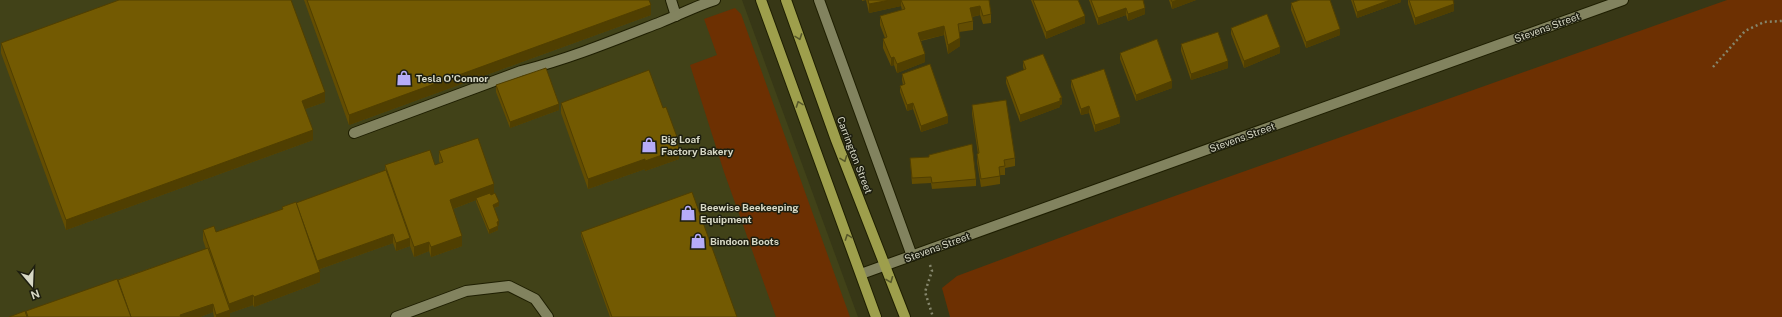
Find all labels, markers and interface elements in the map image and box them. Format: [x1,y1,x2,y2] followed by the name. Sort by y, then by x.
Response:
[1513,10,1581,44] street label: Stevens Street
[795,33,803,40] one-way arrow
[395,69,413,87] shop icon: Tesla O'Connor
[416,72,488,84] place label: Tesla O'Connor
[795,100,804,107] one-way arrow
[835,115,875,195] street label: Carrington Street
[1208,120,1276,154] street label: Stevens Street
[661,133,734,157] place label: Big Loaf Factory Bakery
[640,136,658,154] shop icon: Big Loaf Factory Bakery
[839,155,847,162] one-way arrow
[700,201,799,225] place label: Beewise Beekeeping Equipment
[679,204,697,222] shop icon: Beewise Beekeeping Equipment
[903,230,971,264] street label: Stevens Street
[689,232,707,250] shop icon: Bindoon Boots
[844,234,852,241] one-way arrow
[710,235,779,247] place label: Bindoon Boots
[12,265,52,305] north arrow
[886,277,894,284] one-way arrow
[29,287,41,302] text: N

